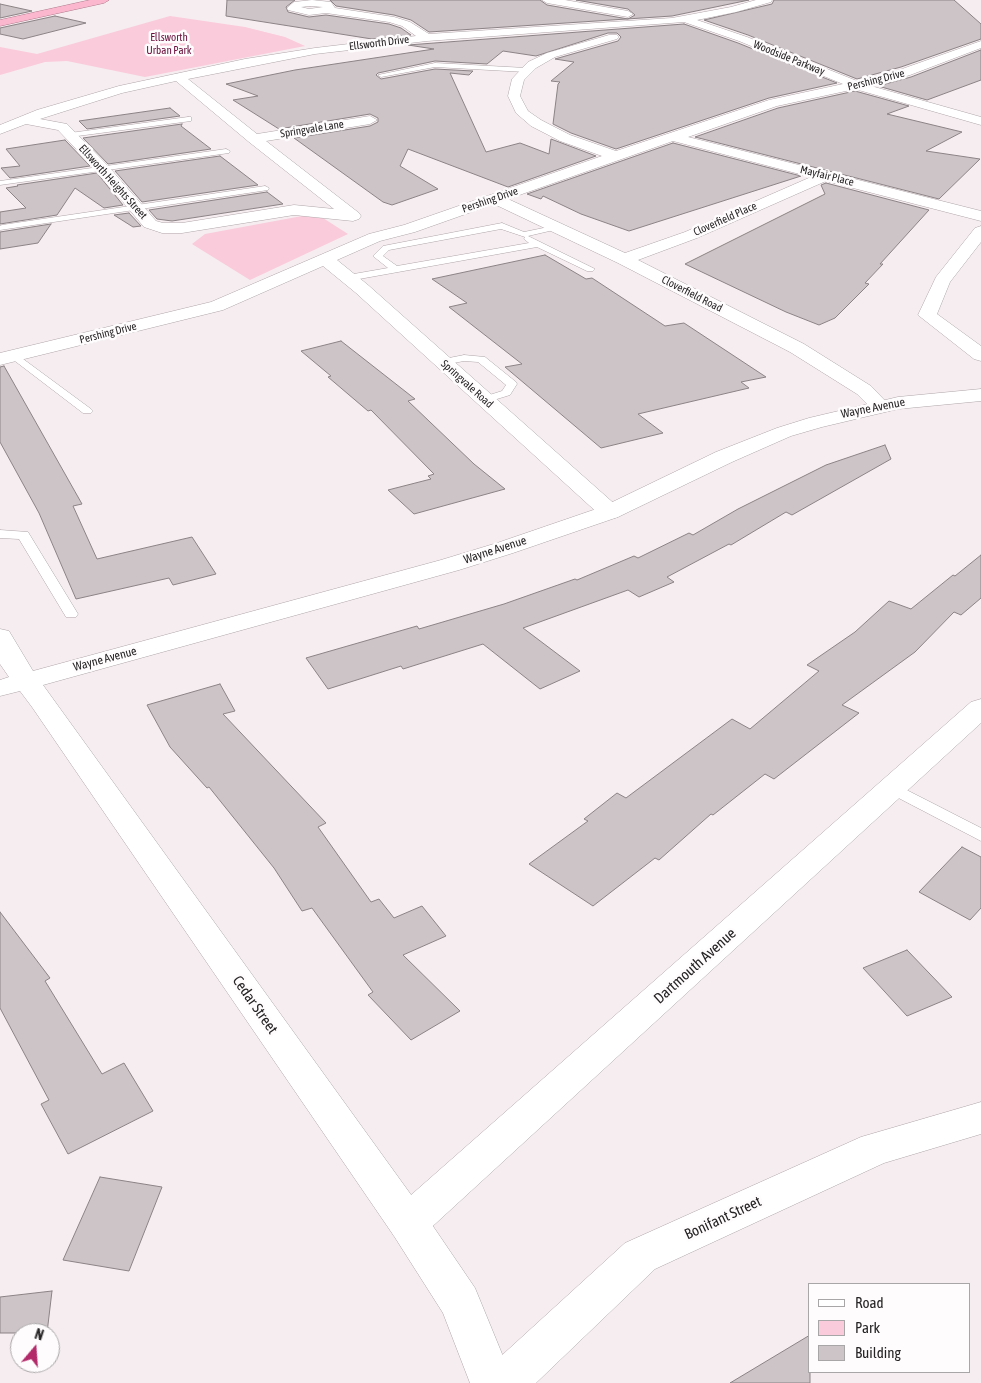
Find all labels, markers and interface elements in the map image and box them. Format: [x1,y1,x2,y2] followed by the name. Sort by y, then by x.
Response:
[146,31,192,57] park label: Ellsworth Urban Park
[348,33,410,53] street label: Ellsworth Drive
[751,38,827,78] street label: Woodside Parkway
[846,67,906,93] street label: Pershing Drive
[279,117,345,141] street label: Springvale Lane
[76,142,150,222] street label: Ellsworth Heights Street
[799,163,855,189] street label: Mayfair Place
[460,184,520,216] street label: Pershing Drive
[691,199,759,239] street label: Cloverfield Place
[659,273,725,315] street label: Cloverfield Road
[78,320,138,346] street label: Pershing Drive
[438,357,496,411] street label: Springvale Road
[840,395,906,421] street label: Wayne Avenue
[462,533,528,567] street label: Wayne Avenue
[72,644,138,674] street label: Wayne Avenue
[650,924,740,1008] street label: Dartmouth Avenue
[228,972,282,1038] street label: Cedar Street
[682,1192,764,1244] street label: Bonifant Street
[808,1283,971,1373] legend
[855,1294,884,1311] text: Road
[855,1319,880,1336] text: Park
[10,1323,60,1373] north arrow
[33,1326,46,1344] text: N
[855,1344,901,1361] text: Building

